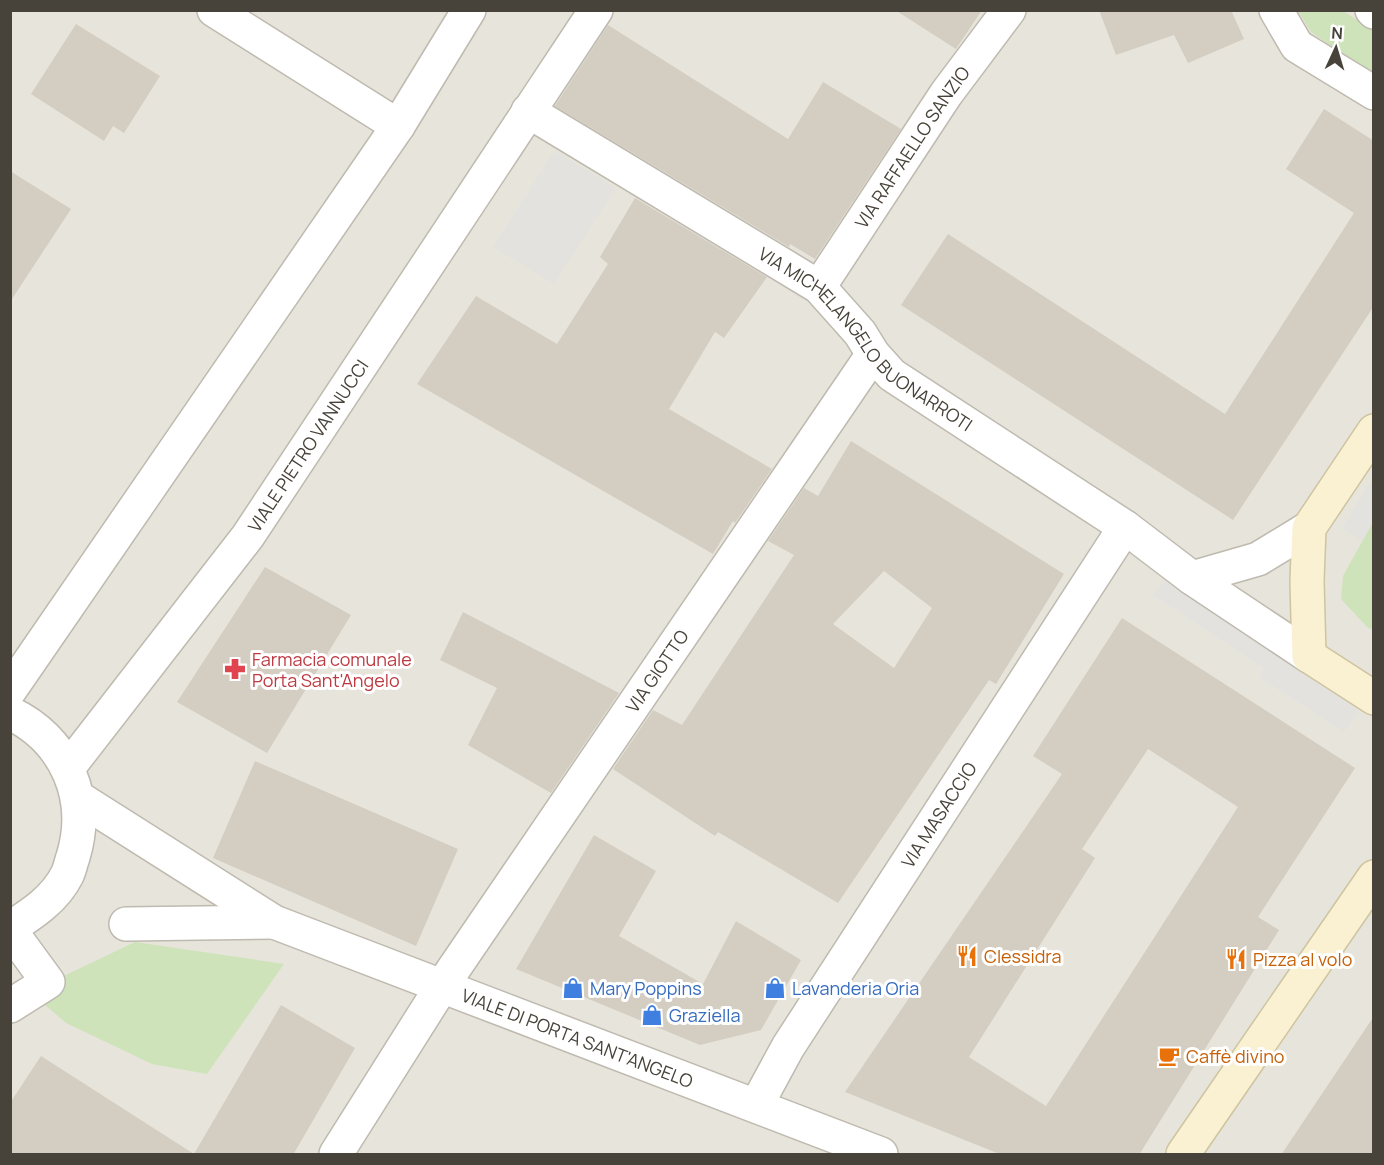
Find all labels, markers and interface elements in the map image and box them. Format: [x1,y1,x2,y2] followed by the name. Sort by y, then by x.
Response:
[1306,18,1366,78] north arrow
[1331,22,1344,44] text: N
[849,61,975,233] street label: VIA RAFFAELLO SANZIO
[754,241,977,436] street label: VIA MICHELANGELO BUONARROTI
[242,355,374,536] street label: VIALE PIETRO VANNUCCI
[620,625,694,717] street label: VIA GIOTTO
[252,647,412,692] place label: Farmacia comunale Porta Sant'Angelo
[223,657,247,681] pharmacy icon: Farmacia comunale Porta Sant'Angelo
[895,757,982,872] street label: VIA MASACCIO
[955,944,979,968] restaurant icon: Clessidra
[984,944,1062,968] place label: Clessidra
[1224,947,1248,971] restaurant icon: Pizza al volo
[1253,947,1352,971] place label: Pizza al volo
[561,976,585,1000] shop icon: Mary Poppins
[590,976,702,1000] place label: Mary Poppins
[763,976,787,1000] shop icon: Lavanderia Oria
[792,976,919,1000] place label: Lavanderia Oria
[458,983,696,1093] street label: VIALE DI PORTA SANT'ANGELO
[640,1003,664,1027] shop icon: Graziella
[669,1003,740,1027] place label: Graziella
[1157,1044,1181,1068] cafe icon: Caffè divino
[1186,1044,1284,1068] place label: Caffè divino

